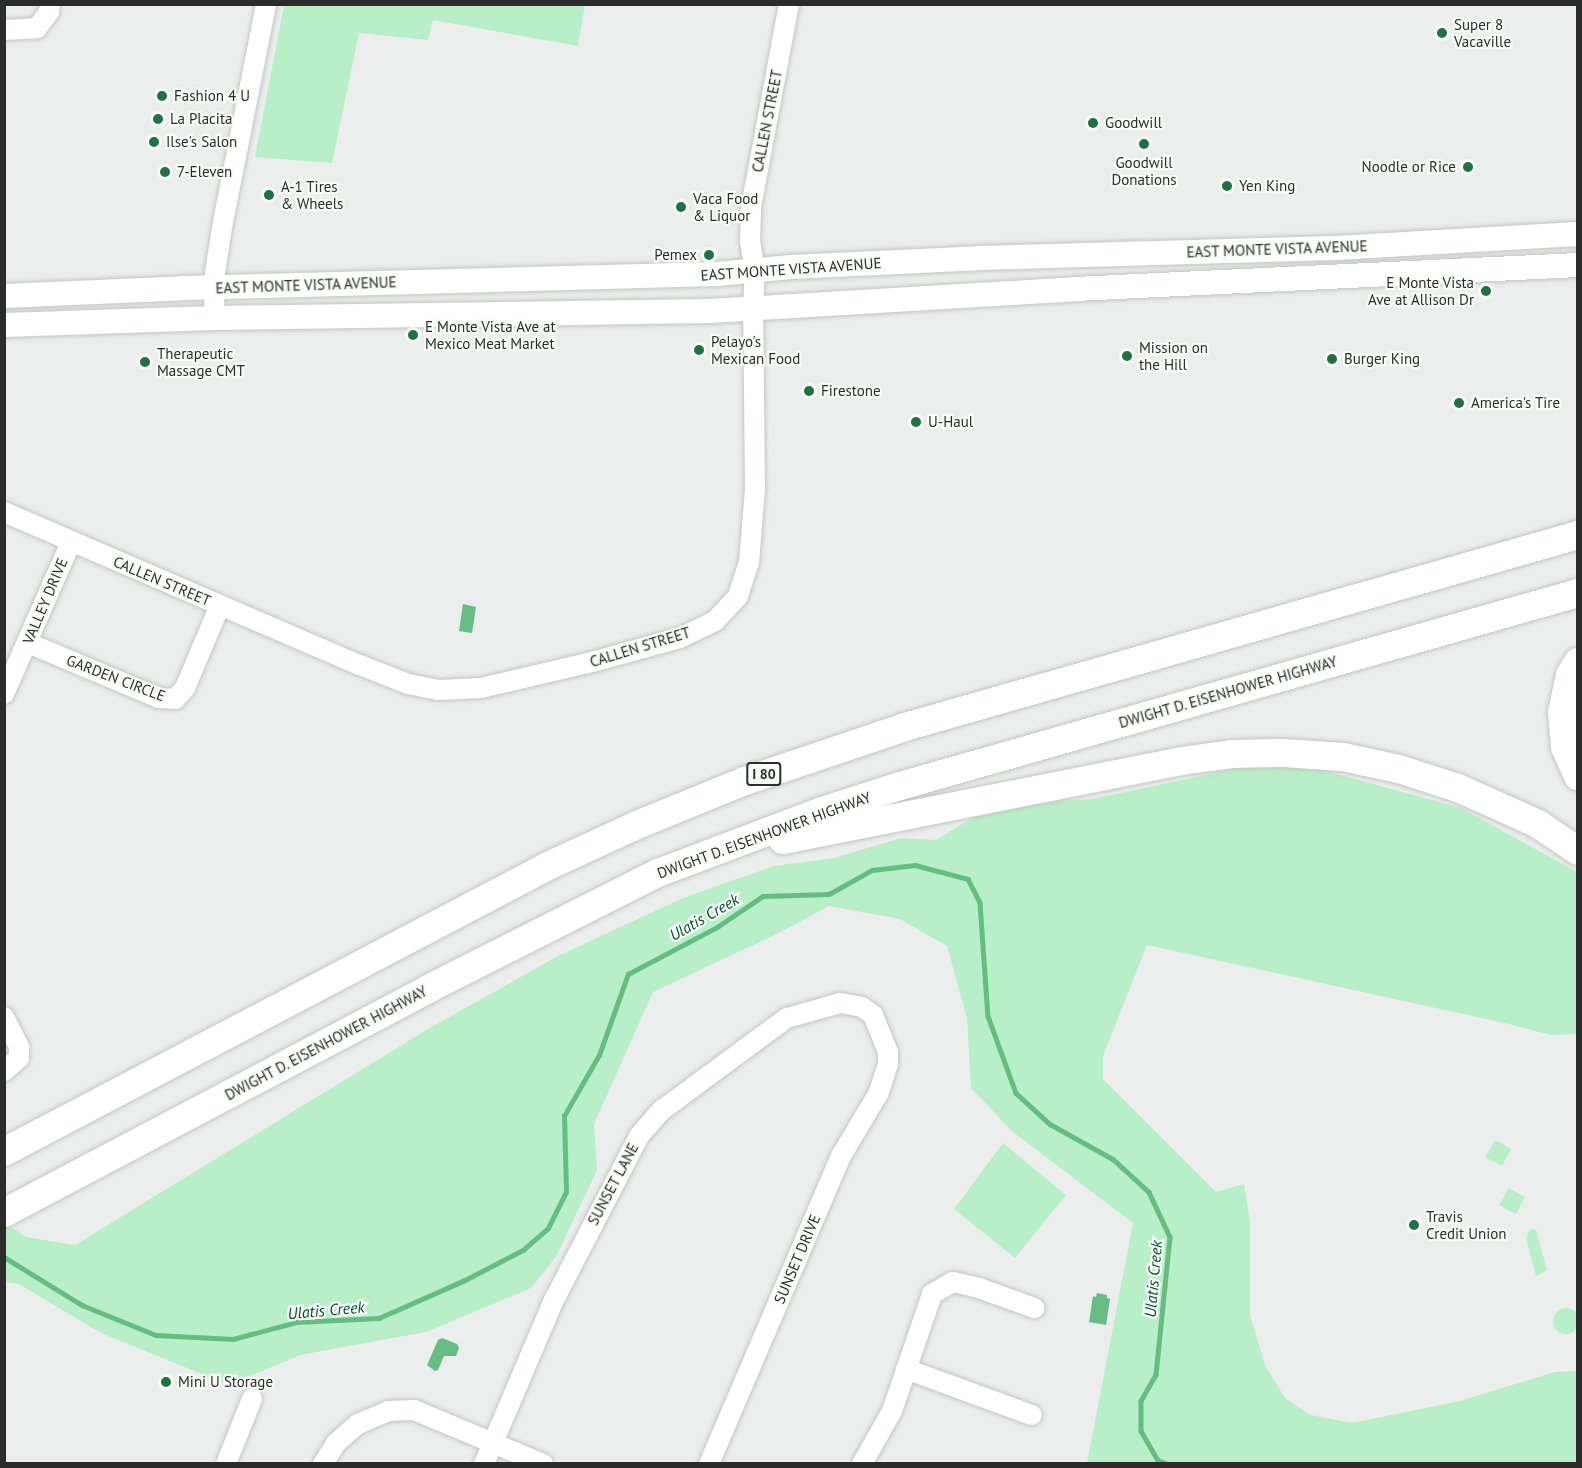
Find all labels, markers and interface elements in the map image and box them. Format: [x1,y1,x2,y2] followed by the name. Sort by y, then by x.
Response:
[1454,15,1511,50] place label: Super 8 Vacaville
[1435,26,1449,40] marker: Super 8 Vacaville
[748,68,786,174] street label: CALLEN STREET
[174,87,250,105] place label: Fashion 4 U
[155,89,169,103] marker: Fashion 4 U
[170,110,232,128] place label: La Placita
[151,112,165,126] marker: La Placita
[1105,114,1162,132] place label: Goodwill
[1086,116,1100,130] marker: Goodwill
[166,133,237,151] place label: Ilse's Salon
[147,135,161,149] marker: Ilse's Salon
[1137,137,1151,151] marker: Goodwill Donations
[1111,153,1177,188] place label: Goodwill Donations
[1362,158,1456,176] place label: Noodle or Rice
[1461,160,1475,174] marker: Noodle or Rice
[177,163,232,181] place label: 7-Eleven
[158,165,172,179] marker: 7-Eleven
[281,177,344,212] place label: A-1 Tires & Wheels
[1239,177,1295,195] place label: Yen King
[1220,179,1234,193] marker: Yen King
[262,188,276,202] marker: A-1 Tires & Wheels
[693,189,758,224] place label: Vaca Food & Liquor
[674,200,688,214] marker: Vaca Food & Liquor
[1185,237,1369,261] street label: EAST MONTE VISTA AVENUE
[654,246,697,264] place label: Pemex
[702,248,716,262] marker: Pemex
[699,254,883,284] street label: EAST MONTE VISTA AVENUE
[214,273,398,297] street label: EAST MONTE VISTA AVENUE
[1368,273,1474,308] place label: E Monte Vista Ave at Allison Dr
[1479,284,1493,298] marker: E Monte Vista Ave at Allison Dr
[425,317,557,352] place label: E Monte Vista Ave at Mexico Meat Market
[406,328,420,342] marker: E Monte Vista Ave at Mexico Meat Market
[711,332,800,367] place label: Pelayo's Mexican Food
[1139,338,1208,373] place label: Mission on the Hill
[692,343,706,357] marker: Pelayo's Mexican Food
[157,344,245,379] place label: Therapeutic Massage CMT
[1120,349,1134,363] marker: Mission on the Hill
[1344,350,1420,368] place label: Burger King
[1325,352,1339,366] marker: Burger King
[138,355,152,369] marker: Therapeutic Massage CMT
[821,382,881,400] place label: Firestone
[802,384,816,398] marker: Firestone
[1471,394,1561,412] place label: America's Tire
[1452,396,1466,410] marker: America's Tire
[928,413,973,431] place label: U-Haul
[909,415,923,429] marker: U-Haul
[111,552,213,610] street label: CALLEN STREET
[19,555,71,647] street label: VALLEY DRIVE
[588,623,692,671] street label: CALLEN STREET
[64,651,168,705] street label: GARDEN CIRCLE
[1116,652,1340,732] street label: DWIGHT D. EISENHOWER HIGHWAY
[746,763,782,785] road number: I 80
[654,788,874,882] street label: DWIGHT D. EISENHOWER HIGHWAY
[666,889,742,945] water label: Ulatis Creek
[221,981,431,1105] street label: DWIGHT D. EISENHOWER HIGHWAY
[584,1140,642,1228] street label: SUNSET LANE
[1426,1207,1506,1242] place label: Travis Credit Union
[770,1211,824,1307] street label: SUNSET DRIVE
[1407,1218,1421,1232] marker: Travis Credit Union
[1140,1240,1166,1318] water label: Ulatis Creek
[287,1297,365,1323] water label: Ulatis Creek
[178,1373,273,1391] place label: Mini U Storage
[159,1375,173,1389] marker: Mini U Storage

